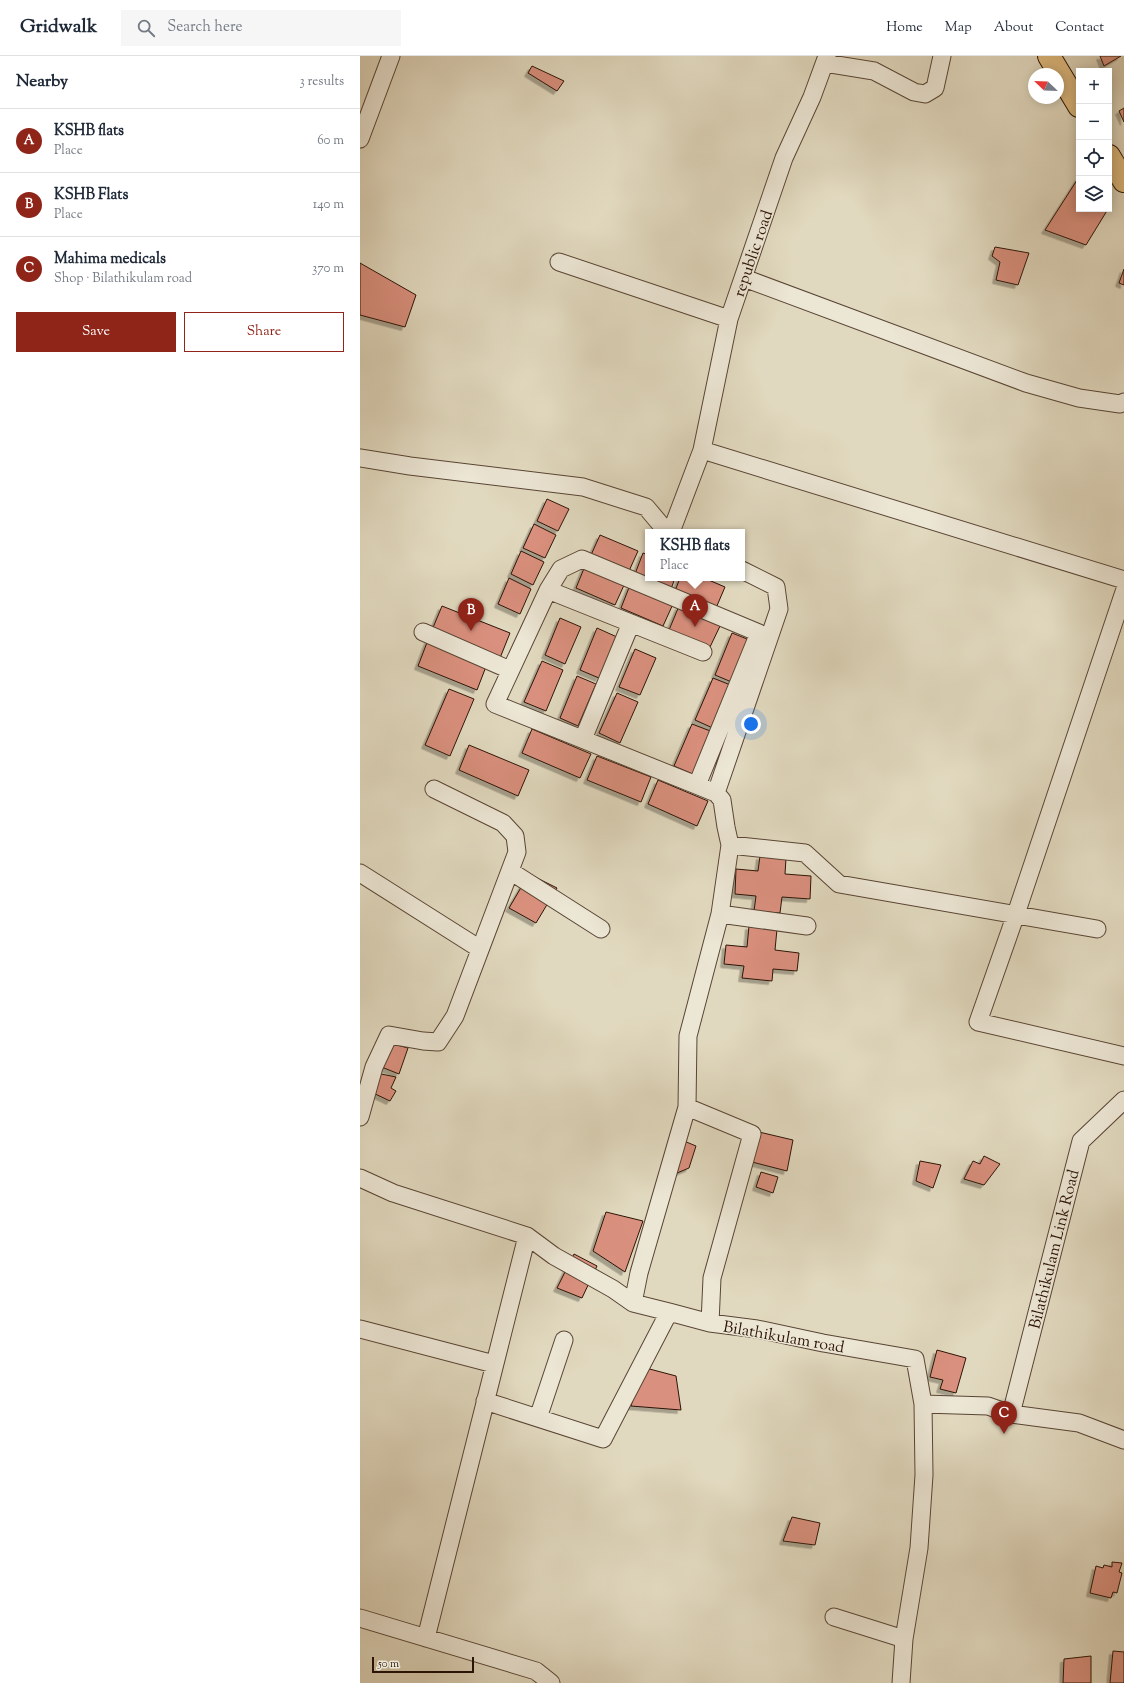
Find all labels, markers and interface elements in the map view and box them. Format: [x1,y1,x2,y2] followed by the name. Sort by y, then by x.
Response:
[121,10,401,46] search box
[20,14,97,41] text: Gridwalk
[135,17,157,39] icon: search
[167,17,243,38] text: Search here
[886,18,923,38] text: Home
[945,18,972,38] text: Map
[994,18,1033,38] text: About
[1055,18,1104,38] text: Contact
[1028,68,1064,104] north arrow
[1076,68,1112,212] map controls
[1076,68,1112,104] button: +
[16,70,68,94] text: Nearby
[299,73,344,91] text: 3 results
[1076,104,1112,140] button: −
[54,121,124,142] text: KSHB flats
[24,132,34,150] text: A
[317,132,344,150] text: 60 m
[1076,140,1112,176] button: locate
[54,142,83,160] text: Place
[1076,176,1112,212] button: layers
[54,185,128,206] text: KSHB Flats
[25,196,33,214] text: B
[313,196,344,214] text: 140 m
[54,206,83,224] text: Place
[729,207,780,300] street label: republic road
[54,249,166,270] text: Mahima medicals
[24,260,34,278] text: C
[312,260,344,278] text: 370 m
[54,270,192,288] text: Shop · Bilathikulam road
[16,312,176,352] button: Save
[184,312,344,352] button: Share
[645,529,745,581] popup
[660,536,730,557] text: KSHB flats
[660,557,689,575] text: Place
[682,594,708,627] pin: A
[458,598,484,631] pin: B
[741,714,761,734] your location
[1024,1167,1086,1332] street label: Bilathikulam Link Road
[721,1316,846,1360] street label: Bilathikulam road
[991,1401,1017,1434] pin: C
[372,1655,474,1674] scale bar
[378,1656,399,1672] text: 50 m

